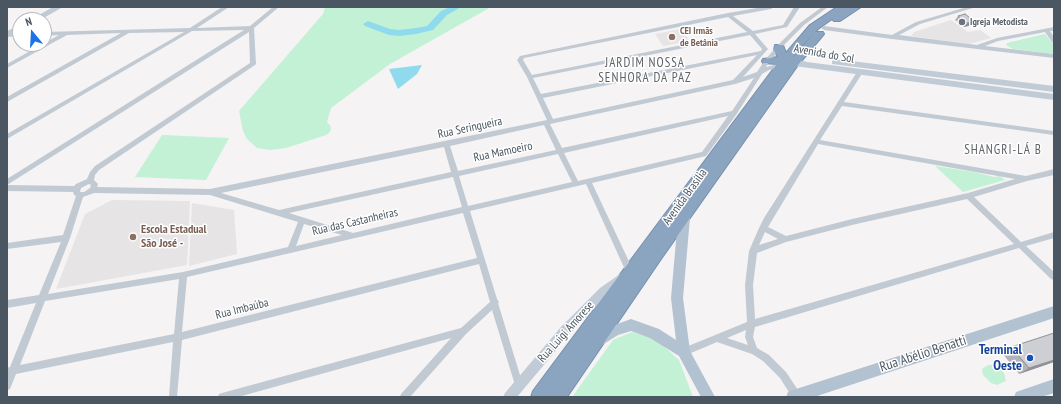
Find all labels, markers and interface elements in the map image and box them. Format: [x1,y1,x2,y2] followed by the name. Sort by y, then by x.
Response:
[12,12,52,52] north arrow
[24,14,34,29] text: N
[970,16,1028,28] place label: Igreja Metodista
[957,17,967,27] marker: Igreja Metodista
[680,25,718,48] place label: CEI Irmãs de Betânia
[667,32,677,42] marker: CEI Irmãs de Betânia
[793,42,855,66] street label: Avenida do Sol
[598,55,692,86] district label: JARDIM NOSSA SENHORA DA PAZ
[436,114,504,142] street label: Rua Seringueira
[472,139,534,165] street label: Rua Mamoeiro
[964,142,1042,158] district label: SHANGRI-LÁ B
[660,166,710,228] street label: Avenida Brasília
[311,205,399,239] street label: Rua das Castanheiras
[141,223,206,251] place label: Escola Estadual São José -
[128,232,138,242] marker: Escola Estadual São José -
[214,295,270,323] street label: Rua Imbaúba
[535,298,597,366] street label: Rua Luigi Amorese
[878,332,968,376] street label: Rua Abélio Benatti
[979,342,1022,374] place label: Terminal Oeste
[1025,353,1035,363] marker: Terminal Oeste

